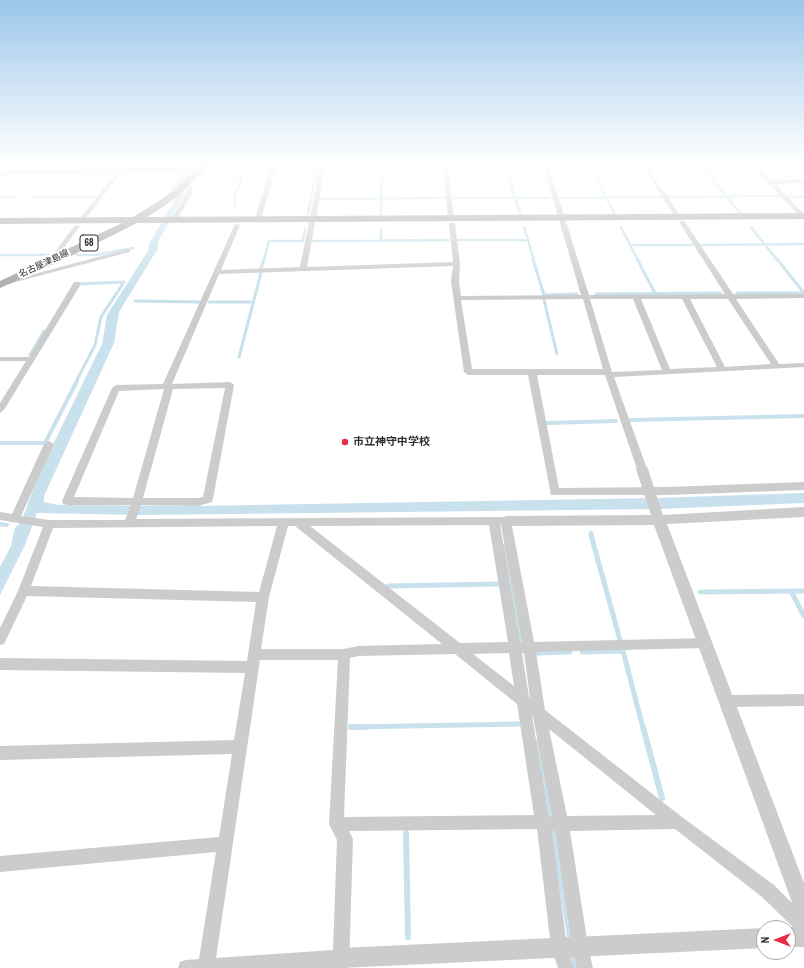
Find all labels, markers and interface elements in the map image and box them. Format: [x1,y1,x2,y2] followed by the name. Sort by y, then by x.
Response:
[80,235,98,251] road number: 68
[17,248,71,280] street label: 名古屋津島線
[353,435,430,449] place label: 市立神守中学校
[340,437,350,447] marker: 市立神守中学校
[756,920,796,960] north arrow
[758,937,772,943] text: N

